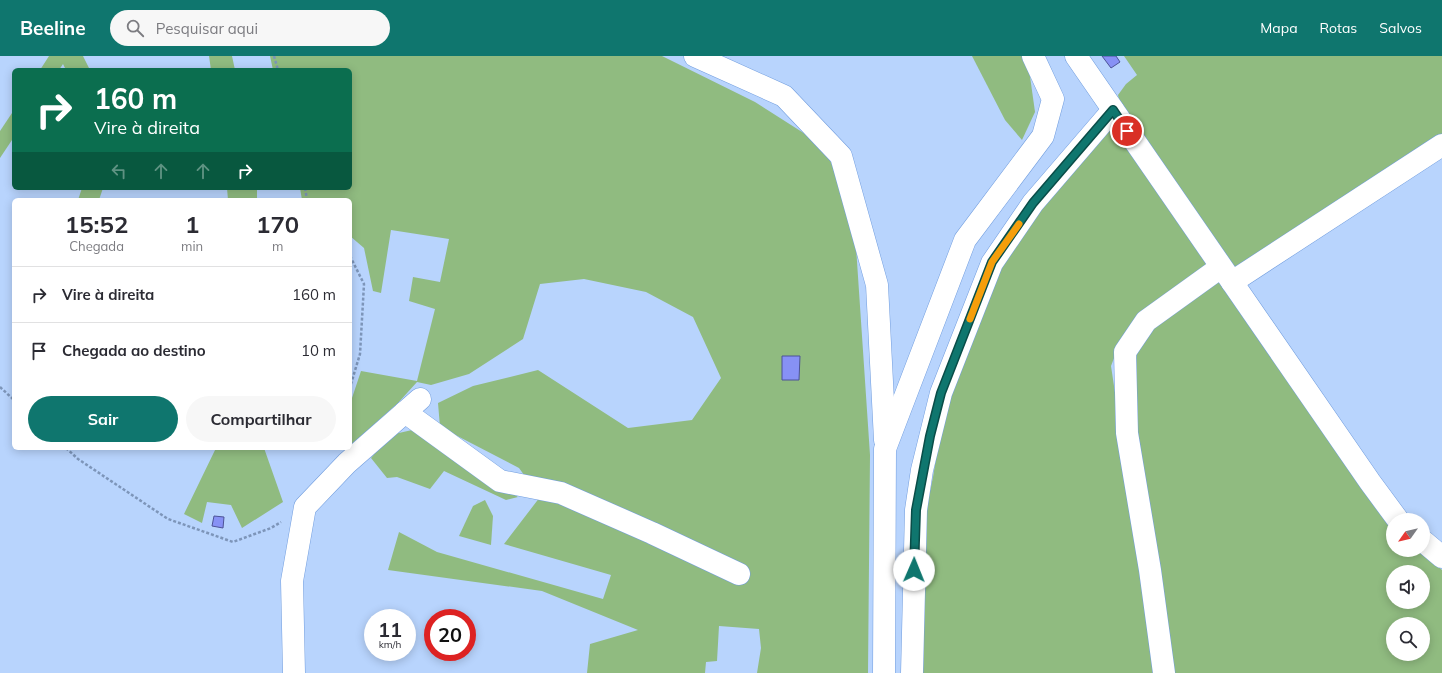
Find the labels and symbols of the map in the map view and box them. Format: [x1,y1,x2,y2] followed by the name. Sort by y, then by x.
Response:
[1110,114,1144,148] pin
[1386,513,1430,557] north arrow
[893,549,935,591] position arrow
[424,609,476,661] speed limit sign: 20

